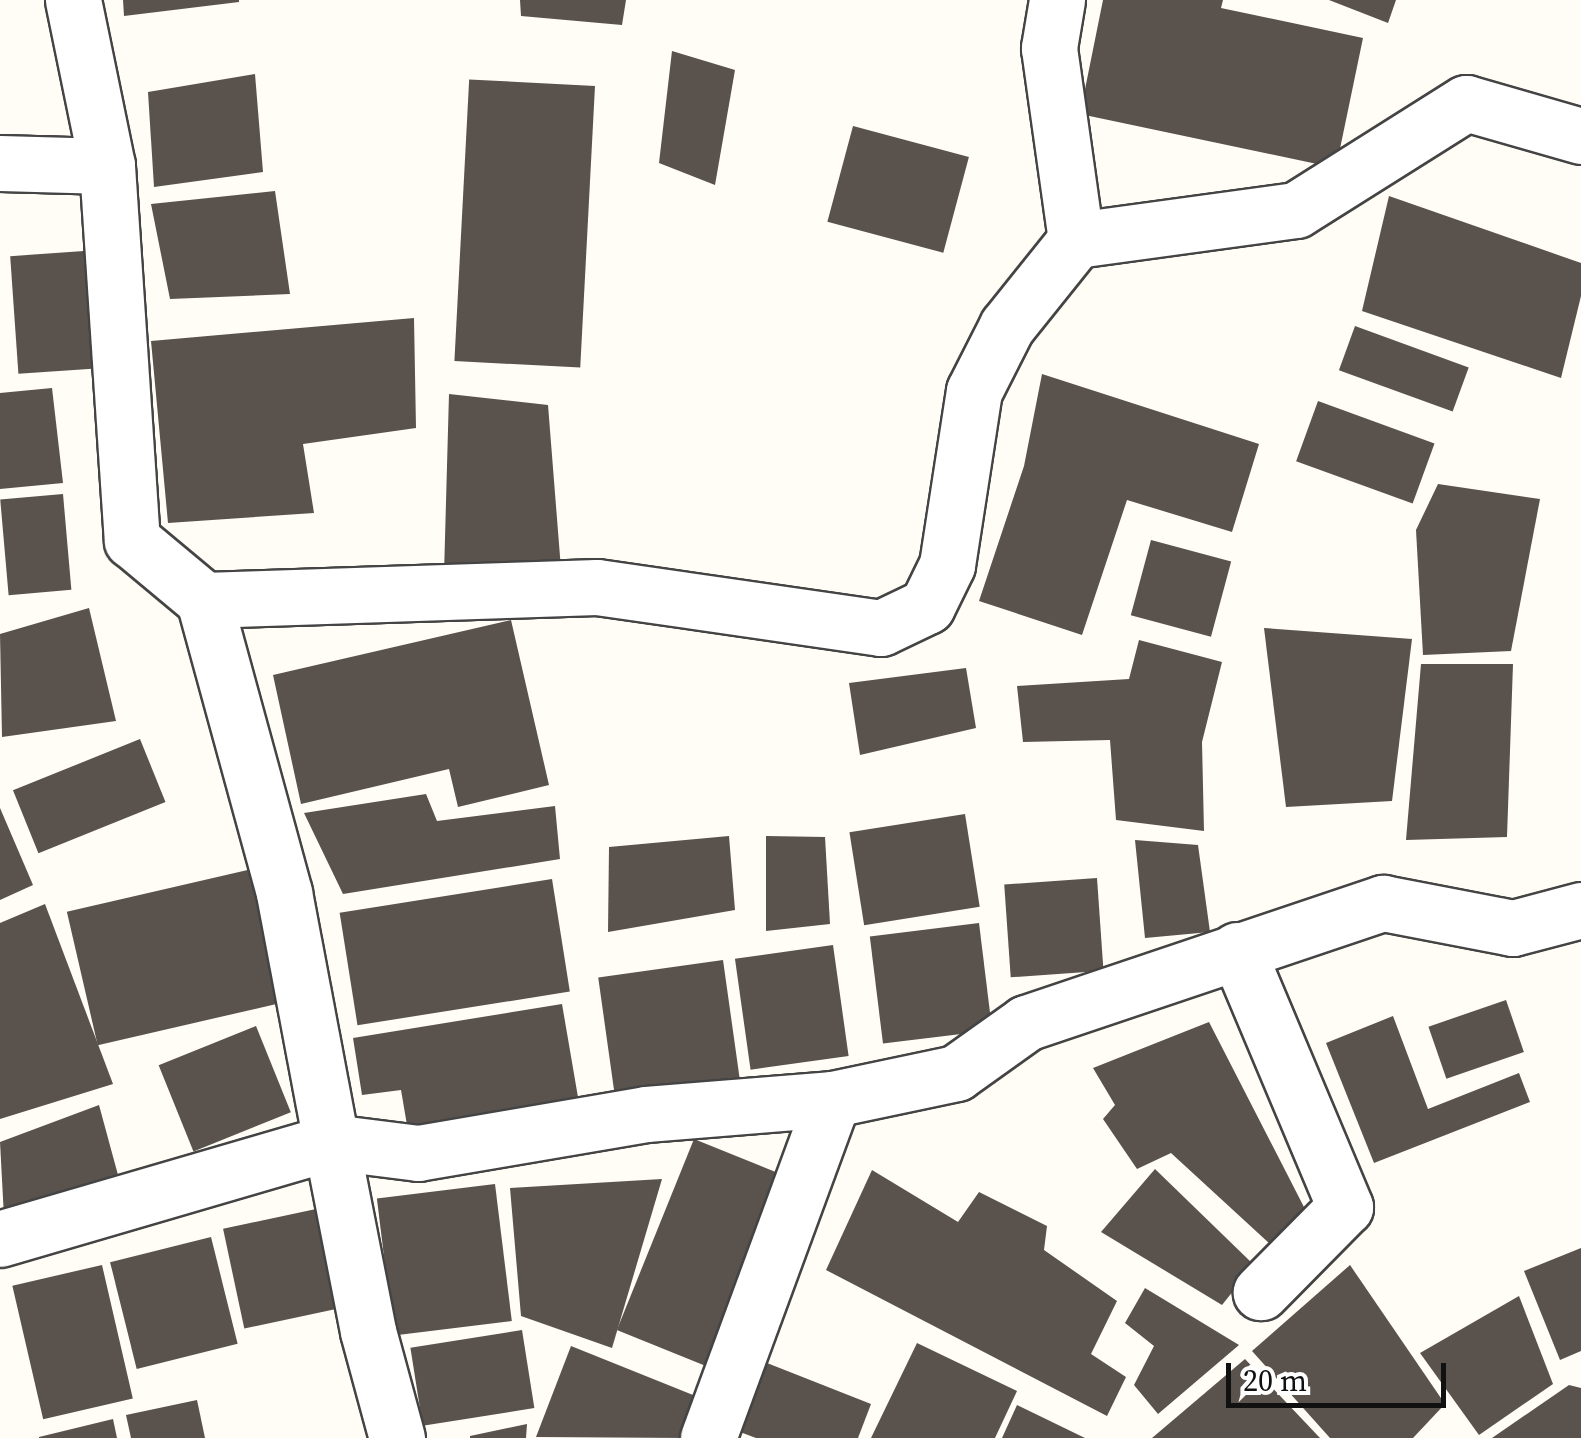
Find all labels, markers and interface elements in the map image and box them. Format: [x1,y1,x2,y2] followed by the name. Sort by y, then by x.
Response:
[1231,1343,1451,1405] scale bar
[1243,1360,1307,1401] text: 20 m

